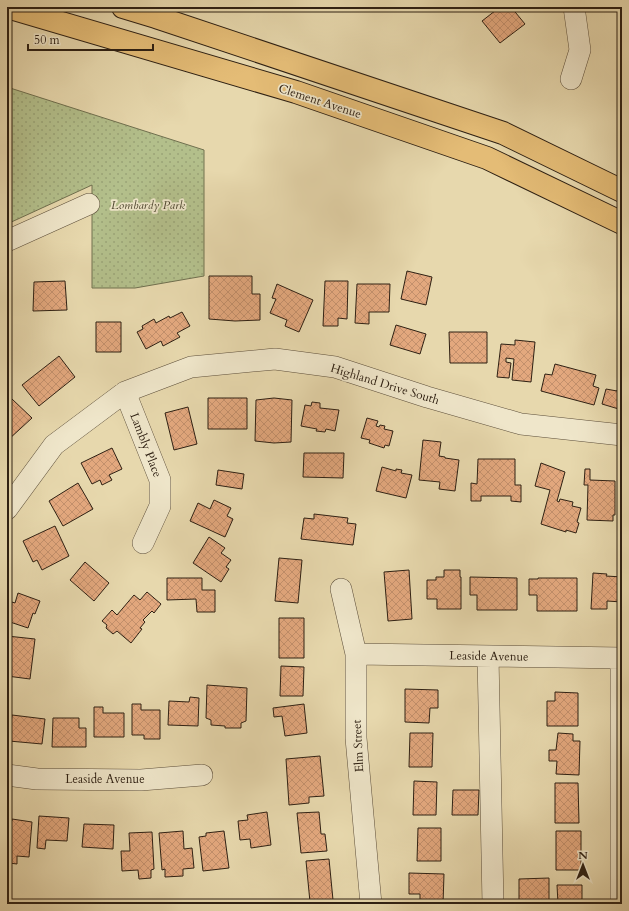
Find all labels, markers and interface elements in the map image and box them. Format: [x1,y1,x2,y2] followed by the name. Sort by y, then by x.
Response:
[28,26,153,52] scale bar
[34,32,61,48] text: 50 m
[277,80,363,122] street label: Clement Avenue
[111,197,185,213] park label: Lombardy Park
[329,360,442,408] street label: Highland Drive South
[126,410,166,480] street label: Lambly Place
[449,647,529,665] street label: Leaside Avenue
[349,719,367,773] street label: Elm Street
[65,771,145,787] street label: Leaside Avenue
[563,845,603,885] north arrow
[578,848,588,863] text: N

